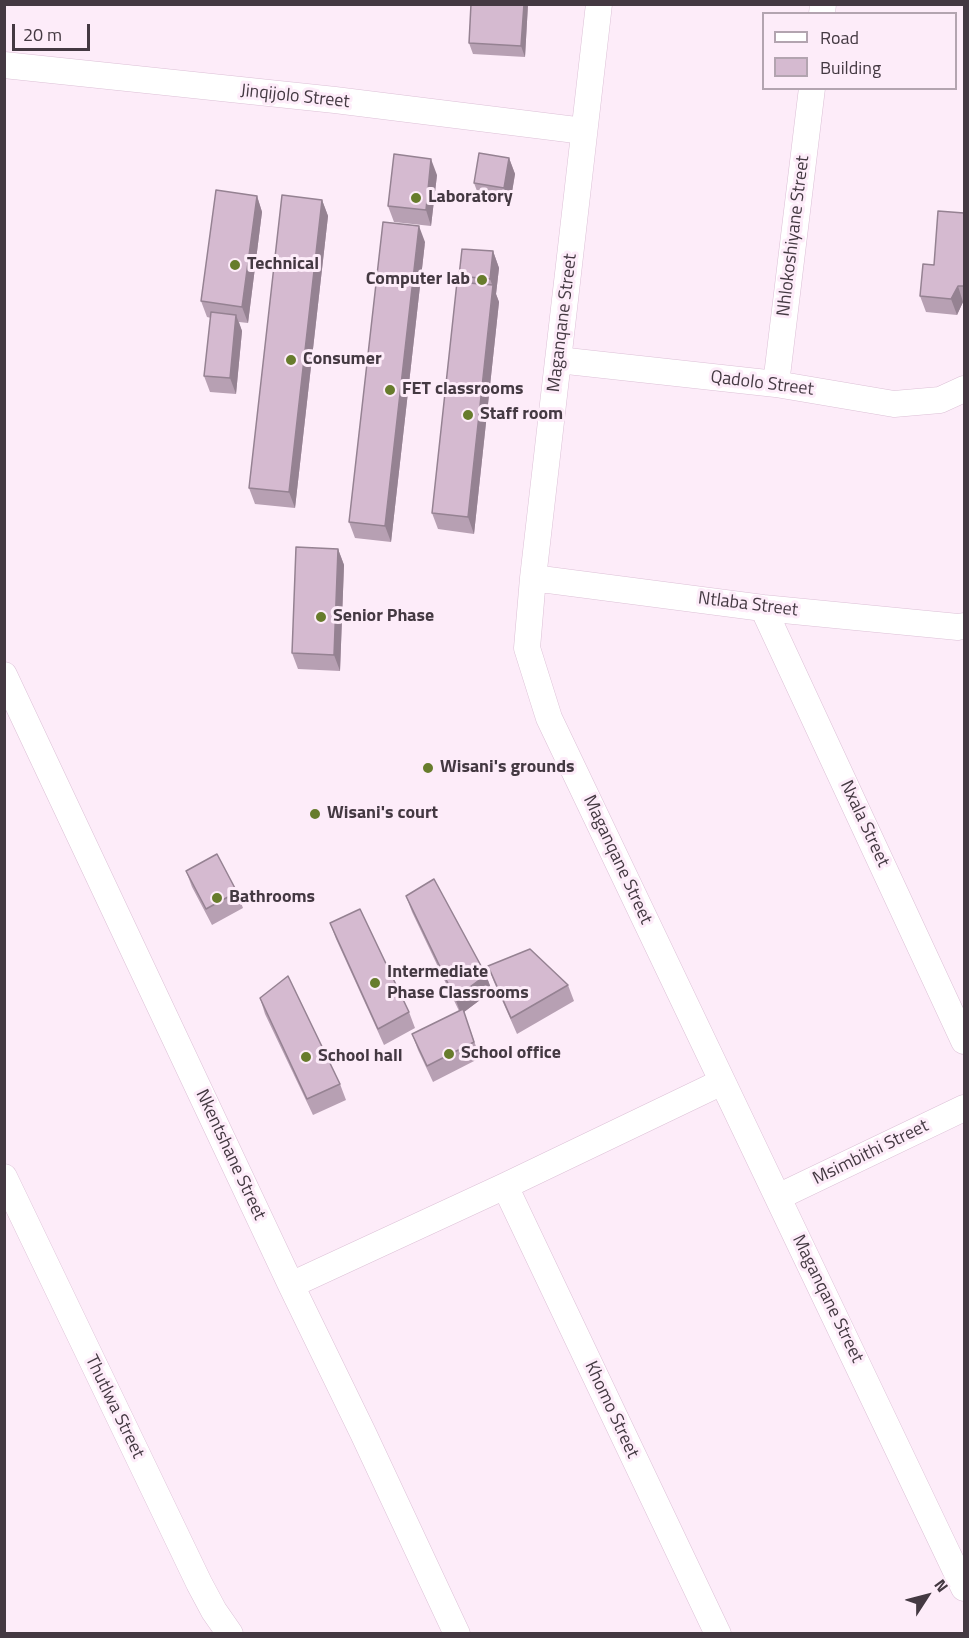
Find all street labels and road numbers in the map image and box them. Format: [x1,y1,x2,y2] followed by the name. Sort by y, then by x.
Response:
[239,81,351,113] street label: Jinqijolo Street
[773,154,815,318] street label: Nhlokoshiyane Street
[544,252,582,394] street label: Maganqane Street
[709,367,815,401] street label: Qadolo Street
[697,588,799,622] street label: Ntlaba Street
[835,777,893,871] street label: Nxala Street
[578,792,656,928] street label: Maganqane Street
[190,1086,270,1224] street label: Nkentshane Street
[810,1116,932,1190] street label: Msimbithi Street
[787,1231,867,1367] street label: Maganqane Street
[80,1352,148,1462] street label: Thutlwa Street
[579,1358,643,1462] street label: Khomo Street

